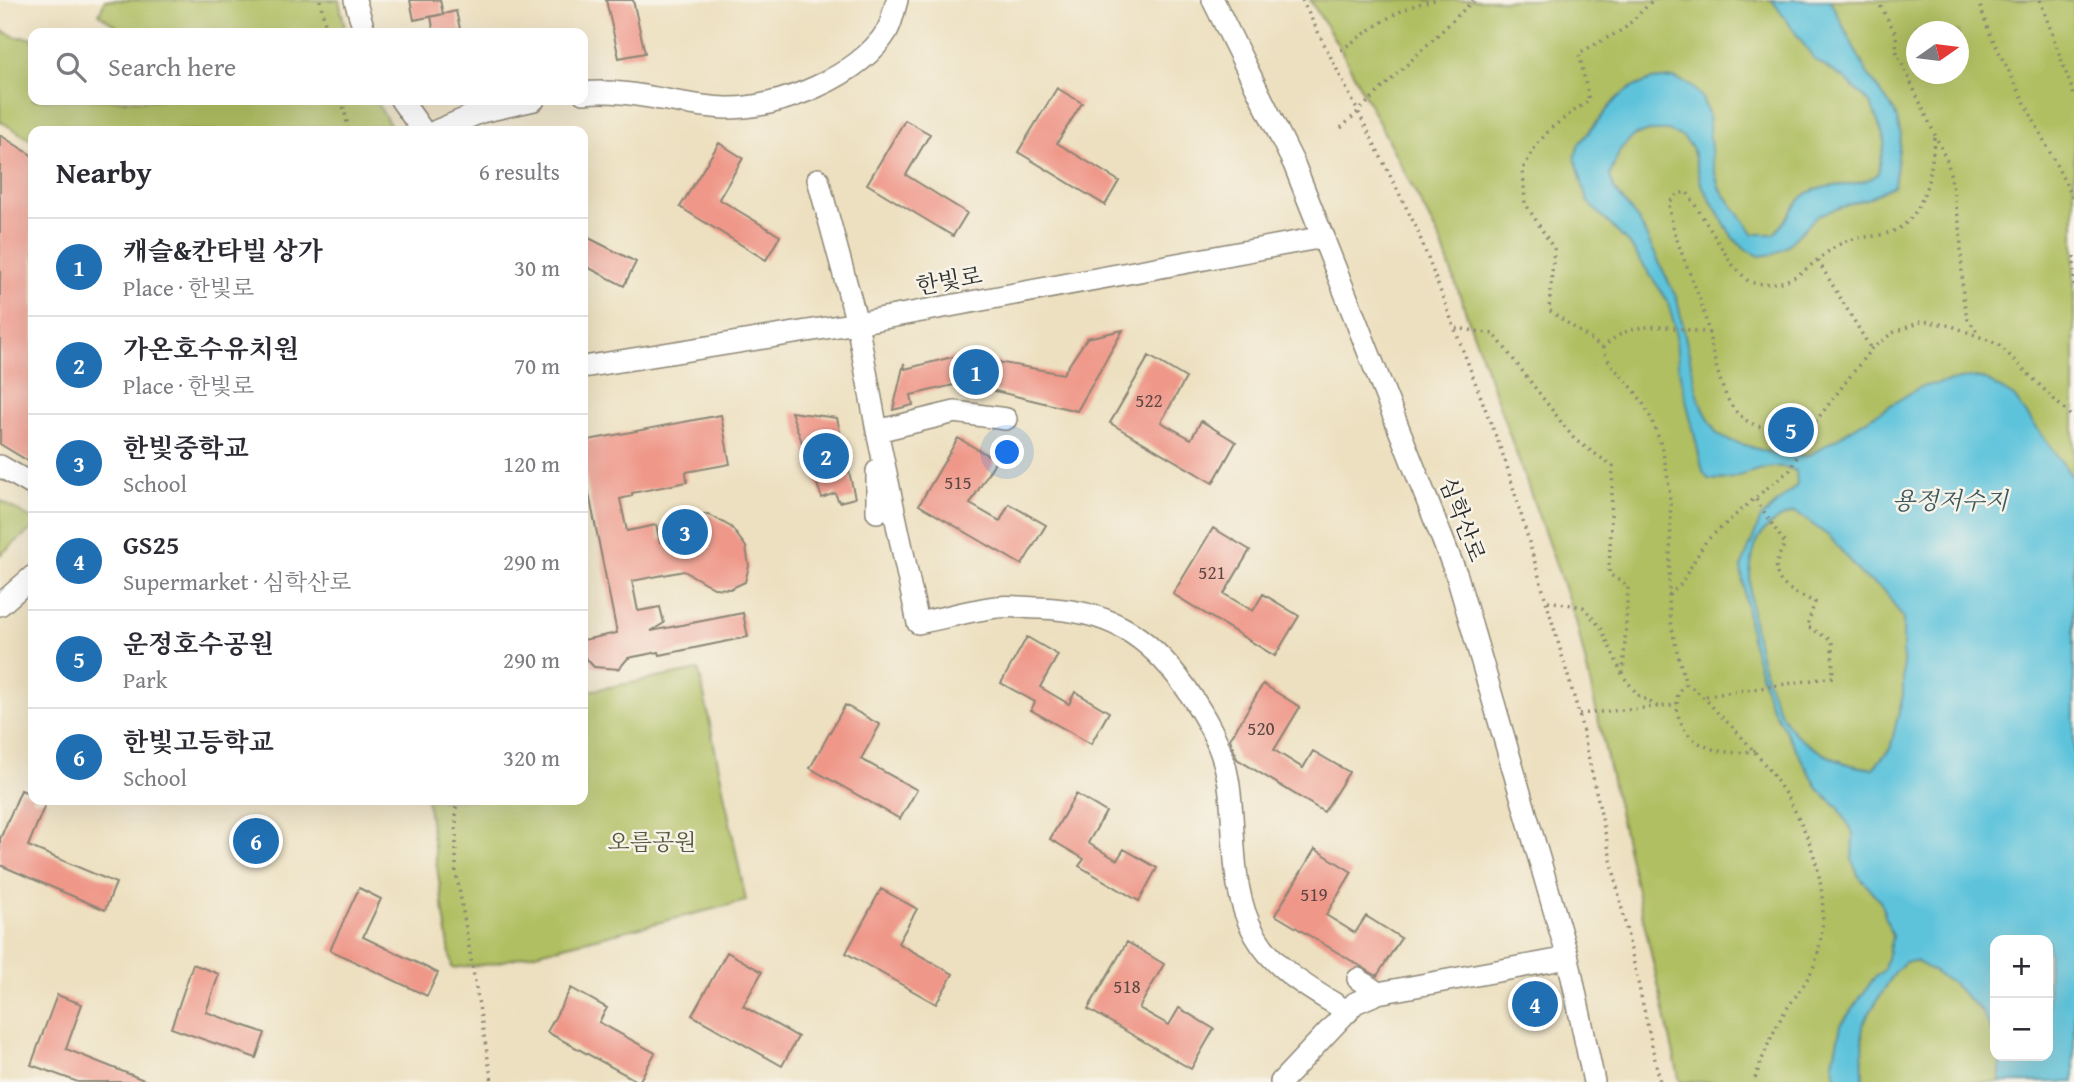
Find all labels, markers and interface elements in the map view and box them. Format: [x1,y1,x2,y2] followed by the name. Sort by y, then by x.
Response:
[1906,21,1969,84] north arrow
[28,28,588,105] search box
[108,47,236,86] text: Search here
[52,48,90,86] icon: search
[56,150,152,194] text: Nearby
[479,155,560,188] text: 6 results
[123,231,323,270] text: 캐슬&칸타빌 상가
[73,251,85,284] text: 1
[514,251,560,284] text: 30 m
[913,258,985,302] street label: 한빛로
[123,271,254,304] text: Place · 한빛로
[123,329,299,368] text: 가온호수유치원
[953,346,999,398] pin: 1
[73,349,85,382] text: 2
[514,349,560,382] text: 70 m
[123,369,254,402] text: Place · 한빛로
[1135,386,1163,414] house number: 522
[1768,404,1814,456] pin: 5
[123,428,249,467] text: 한빛중학교
[803,430,849,482] pin: 2
[990,435,1024,469] your location
[73,447,85,480] text: 3
[503,447,560,480] text: 120 m
[123,467,187,500] text: School
[944,468,972,496] house number: 515
[1432,472,1494,566] street label: 심학산로
[1892,483,2010,518] water label: 용정저수지
[662,506,708,558] pin: 3
[123,525,179,564] text: GS25
[73,545,85,578] text: 4
[503,545,560,578] text: 290 m
[1198,558,1226,586] house number: 521
[123,565,351,598] text: Supermarket · 심학산로
[123,624,274,663] text: 운정호수공원
[73,643,85,676] text: 5
[503,643,560,676] text: 290 m
[123,663,167,696] text: Park
[1247,714,1275,742] house number: 520
[123,722,274,761] text: 한빛고등학교
[73,741,85,774] text: 6
[503,741,560,774] text: 320 m
[123,761,187,794] text: School
[233,815,279,867] pin: 6
[608,825,696,858] park label: 오름공원
[1300,880,1328,908] house number: 519
[1990,935,2053,1061] map controls
[1990,935,2053,998] button: +
[1113,972,1141,1000] house number: 518
[1512,978,1558,1030] pin: 4
[1990,998,2053,1061] button: −

